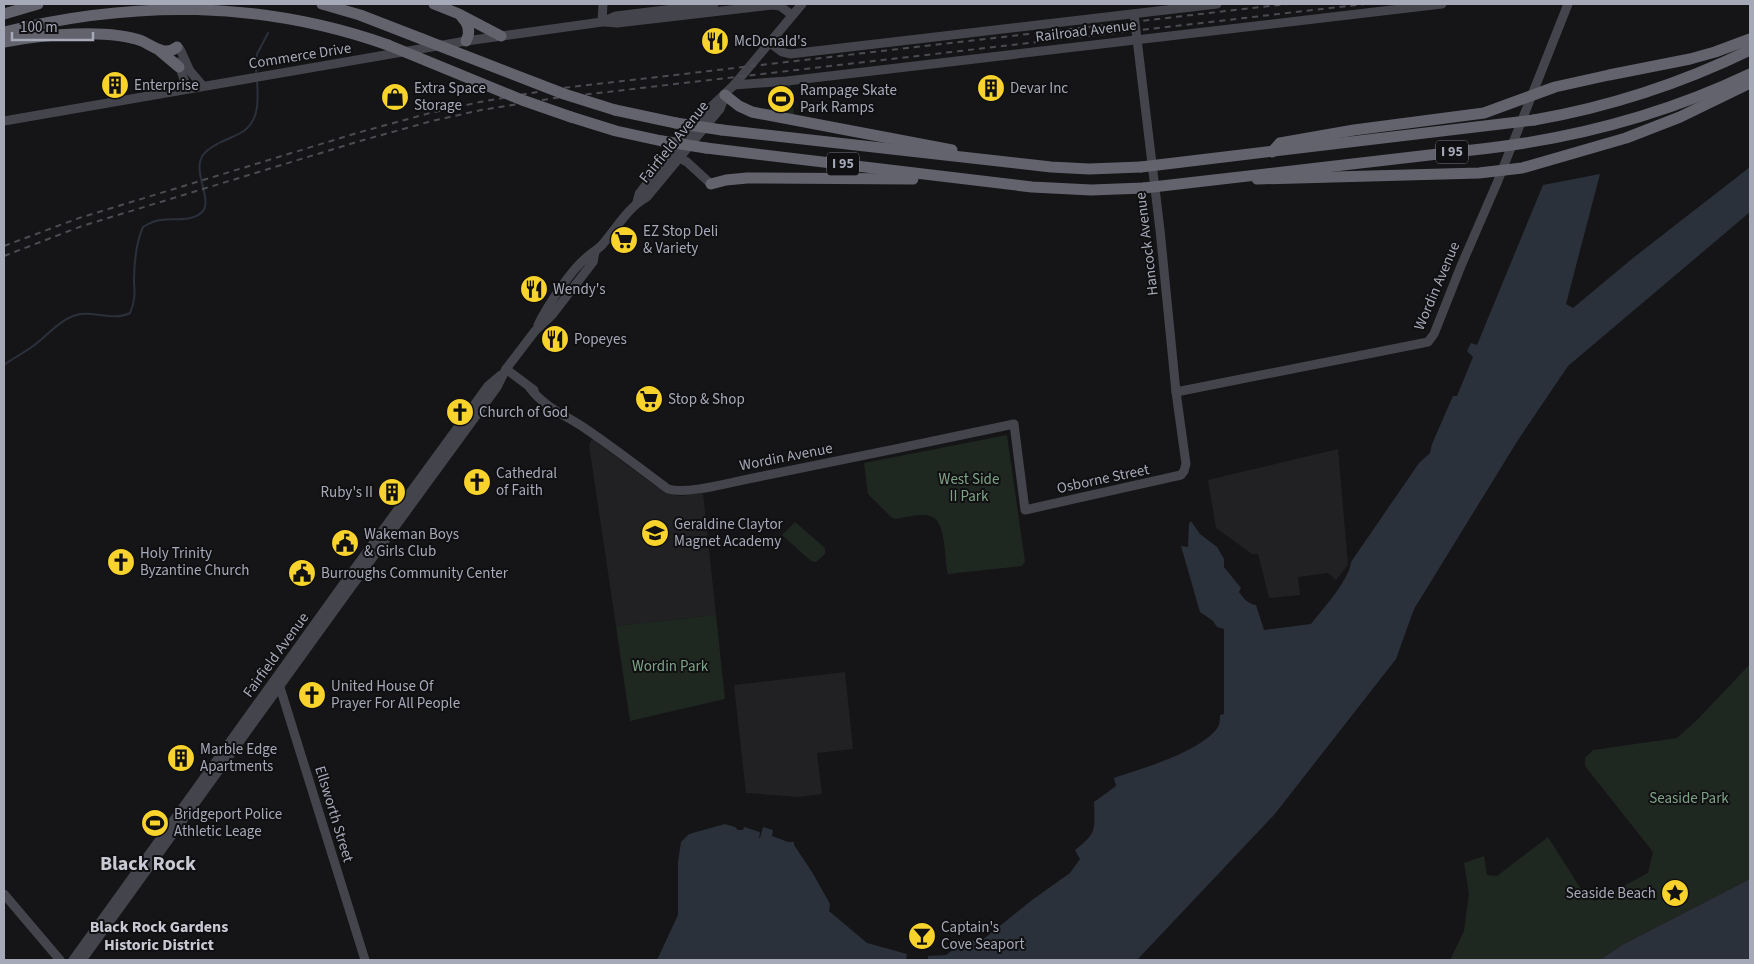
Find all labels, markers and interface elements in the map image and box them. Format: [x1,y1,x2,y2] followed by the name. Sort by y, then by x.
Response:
[12,10,94,42] scale bar
[1034,14,1138,48] street label: Railroad Avenue
[20,17,58,38] text: 100 m
[700,26,730,56] restaurant icon: McDonald's
[734,31,807,52] place label: McDonald's
[247,38,353,74] street label: Commerce Drive
[100,70,130,100] building icon: Enterprise
[976,73,1006,103] building icon: Devar Inc
[134,75,199,96] place label: Enterprise
[414,78,486,116] place label: Extra Space Storage
[1010,78,1068,99] place label: Devar Inc
[800,80,897,118] place label: Rampage Skate Park Ramps
[380,82,410,112] shop icon: Extra Space Storage
[766,84,796,114] sports icon: Rampage Skate Park Ramps
[634,96,714,188] street label: Fairfield Avenue
[1436,140,1468,163] road number: I 95
[827,152,859,175] road number: I 95
[1130,191,1164,297] street label: Hancock Avenue
[643,221,718,259] place label: EZ Stop Deli & Variety
[609,225,639,255] supermarket icon: EZ Stop Deli & Variety
[1409,238,1465,334] street label: Wordin Avenue
[519,274,549,304] restaurant icon: Wendy's
[553,279,606,300] place label: Wendy's
[540,324,570,354] restaurant icon: Popeyes
[574,329,627,350] place label: Popeyes
[634,384,664,414] supermarket icon: Stop & Shop
[668,389,745,410] place label: Stop & Shop
[445,397,475,427] church icon: Church of God
[479,402,568,423] place label: Church of God
[738,438,834,476] street label: Wordin Avenue
[1055,459,1151,499] street label: Osborne Street
[496,463,557,501] place label: Cathedral of Faith
[462,467,492,497] church icon: Cathedral of Faith
[939,469,999,507] park label: West Side II Park
[377,477,407,507] building icon: Ruby's II
[320,482,373,503] place label: Ruby's II
[674,514,784,552] place label: Geraldine Claytor Magnet Academy
[640,518,670,548] school or university icon: Geraldine Claytor Magnet Academy
[364,524,459,562] place label: Wakeman Boys & Girls Club
[330,528,360,558] public building icon: Wakeman Boys & Girls Club
[140,543,249,581] place label: Holy Trinity Byzantine Church
[106,547,136,577] church icon: Holy Trinity Byzantine Church
[287,558,317,588] public building icon: Burroughs Community Center
[321,563,509,584] place label: Burroughs Community Center
[238,608,314,702] street label: Fairfield Avenue
[632,656,709,677] park label: Wordin Park
[331,676,460,714] place label: United House Of Prayer For All People
[297,680,327,710] church icon: United House Of Prayer For All People
[200,739,277,777] place label: Marble Edge Apartments
[166,743,196,773] building icon: Marble Edge Apartments
[309,763,359,865] street label: Ellsworth Street
[1649,788,1729,809] park label: Seaside Park
[174,804,282,842] place label: Bridgeport Police Athletic Leage
[140,808,170,838] sports icon: Bridgeport Police Athletic Leage
[100,850,196,878] district label: Black Rock
[1660,878,1690,908] place icon: Seaside Beach
[1566,883,1656,904] place label: Seaside Beach
[90,916,228,956] district label: Black Rock Gardens Historic District
[941,917,1025,955] place label: Captain's Cove Seaport
[907,921,937,951] bar icon: Captain's Cove Seaport

